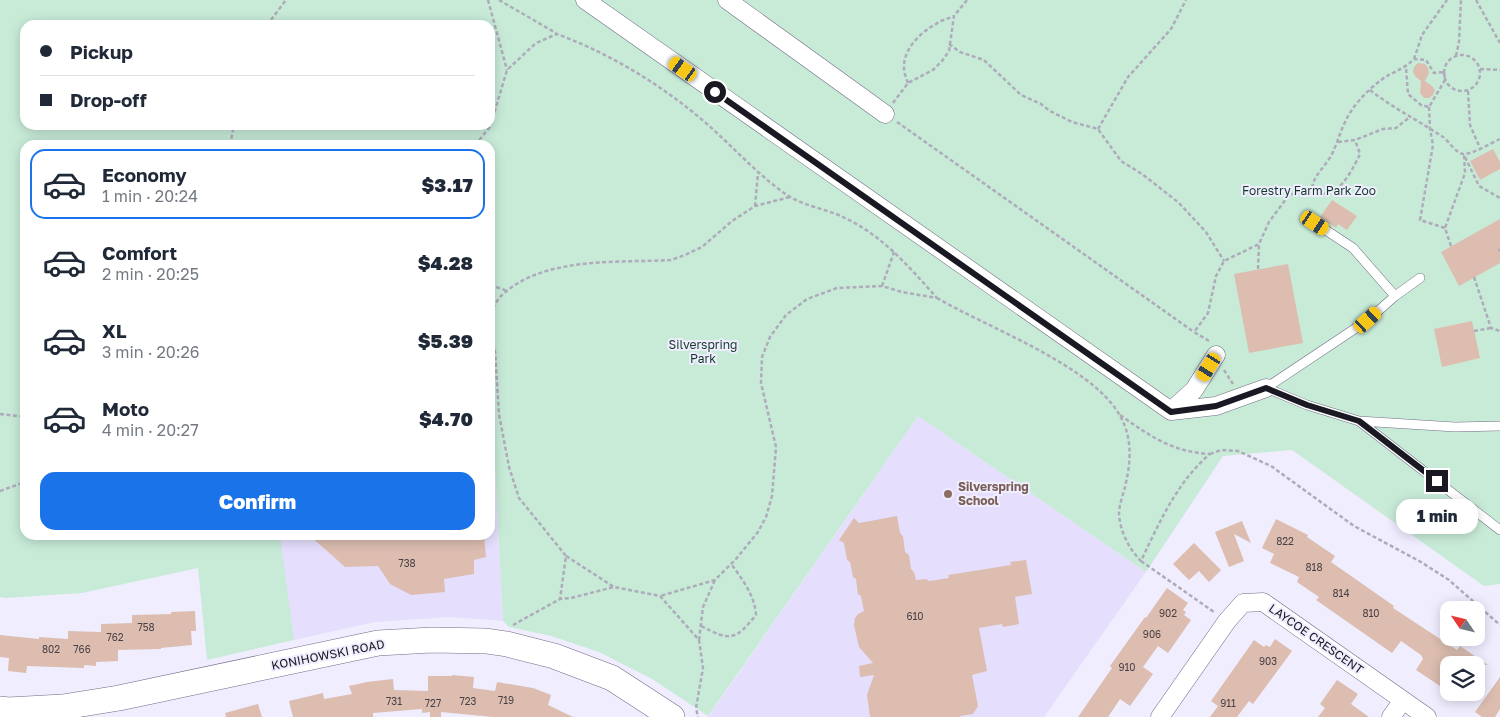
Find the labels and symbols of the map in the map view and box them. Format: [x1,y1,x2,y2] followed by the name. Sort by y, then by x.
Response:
[666,54,699,84] car
[704,81,726,103] route start
[1242,183,1376,198] park label: Forestry Farm Park Zoo
[1298,208,1331,238] car
[1351,304,1384,336] car
[668,337,738,366] park label: Silverspring Park
[1194,350,1223,384] car
[1426,470,1448,492] route end
[958,479,1029,508] place label: Silverspring School
[942,488,954,500] marker: Silverspring School
[1396,498,1478,534] callout: 1 min
[1276,535,1294,547] house number: 822
[398,557,416,569] house number: 738
[1305,561,1323,573] house number: 818
[1332,587,1350,599] house number: 814
[1266,600,1367,677] street label: LAYCOE CRESCENT
[1440,601,1485,646] north arrow
[1159,607,1177,619] house number: 902
[1362,607,1380,619] house number: 810
[906,610,924,622] house number: 610
[137,621,155,633] house number: 758
[1143,628,1161,640] house number: 906
[106,631,124,643] house number: 762
[270,636,386,673] street label: KONIHOWSKI ROAD
[42,643,60,655] house number: 802
[73,643,91,655] house number: 766
[1259,655,1277,667] house number: 903
[1118,661,1136,673] house number: 910
[498,694,514,706] house number: 719
[386,695,402,707] house number: 731
[460,695,477,707] house number: 723
[425,697,441,709] house number: 727
[1220,697,1236,709] house number: 911

